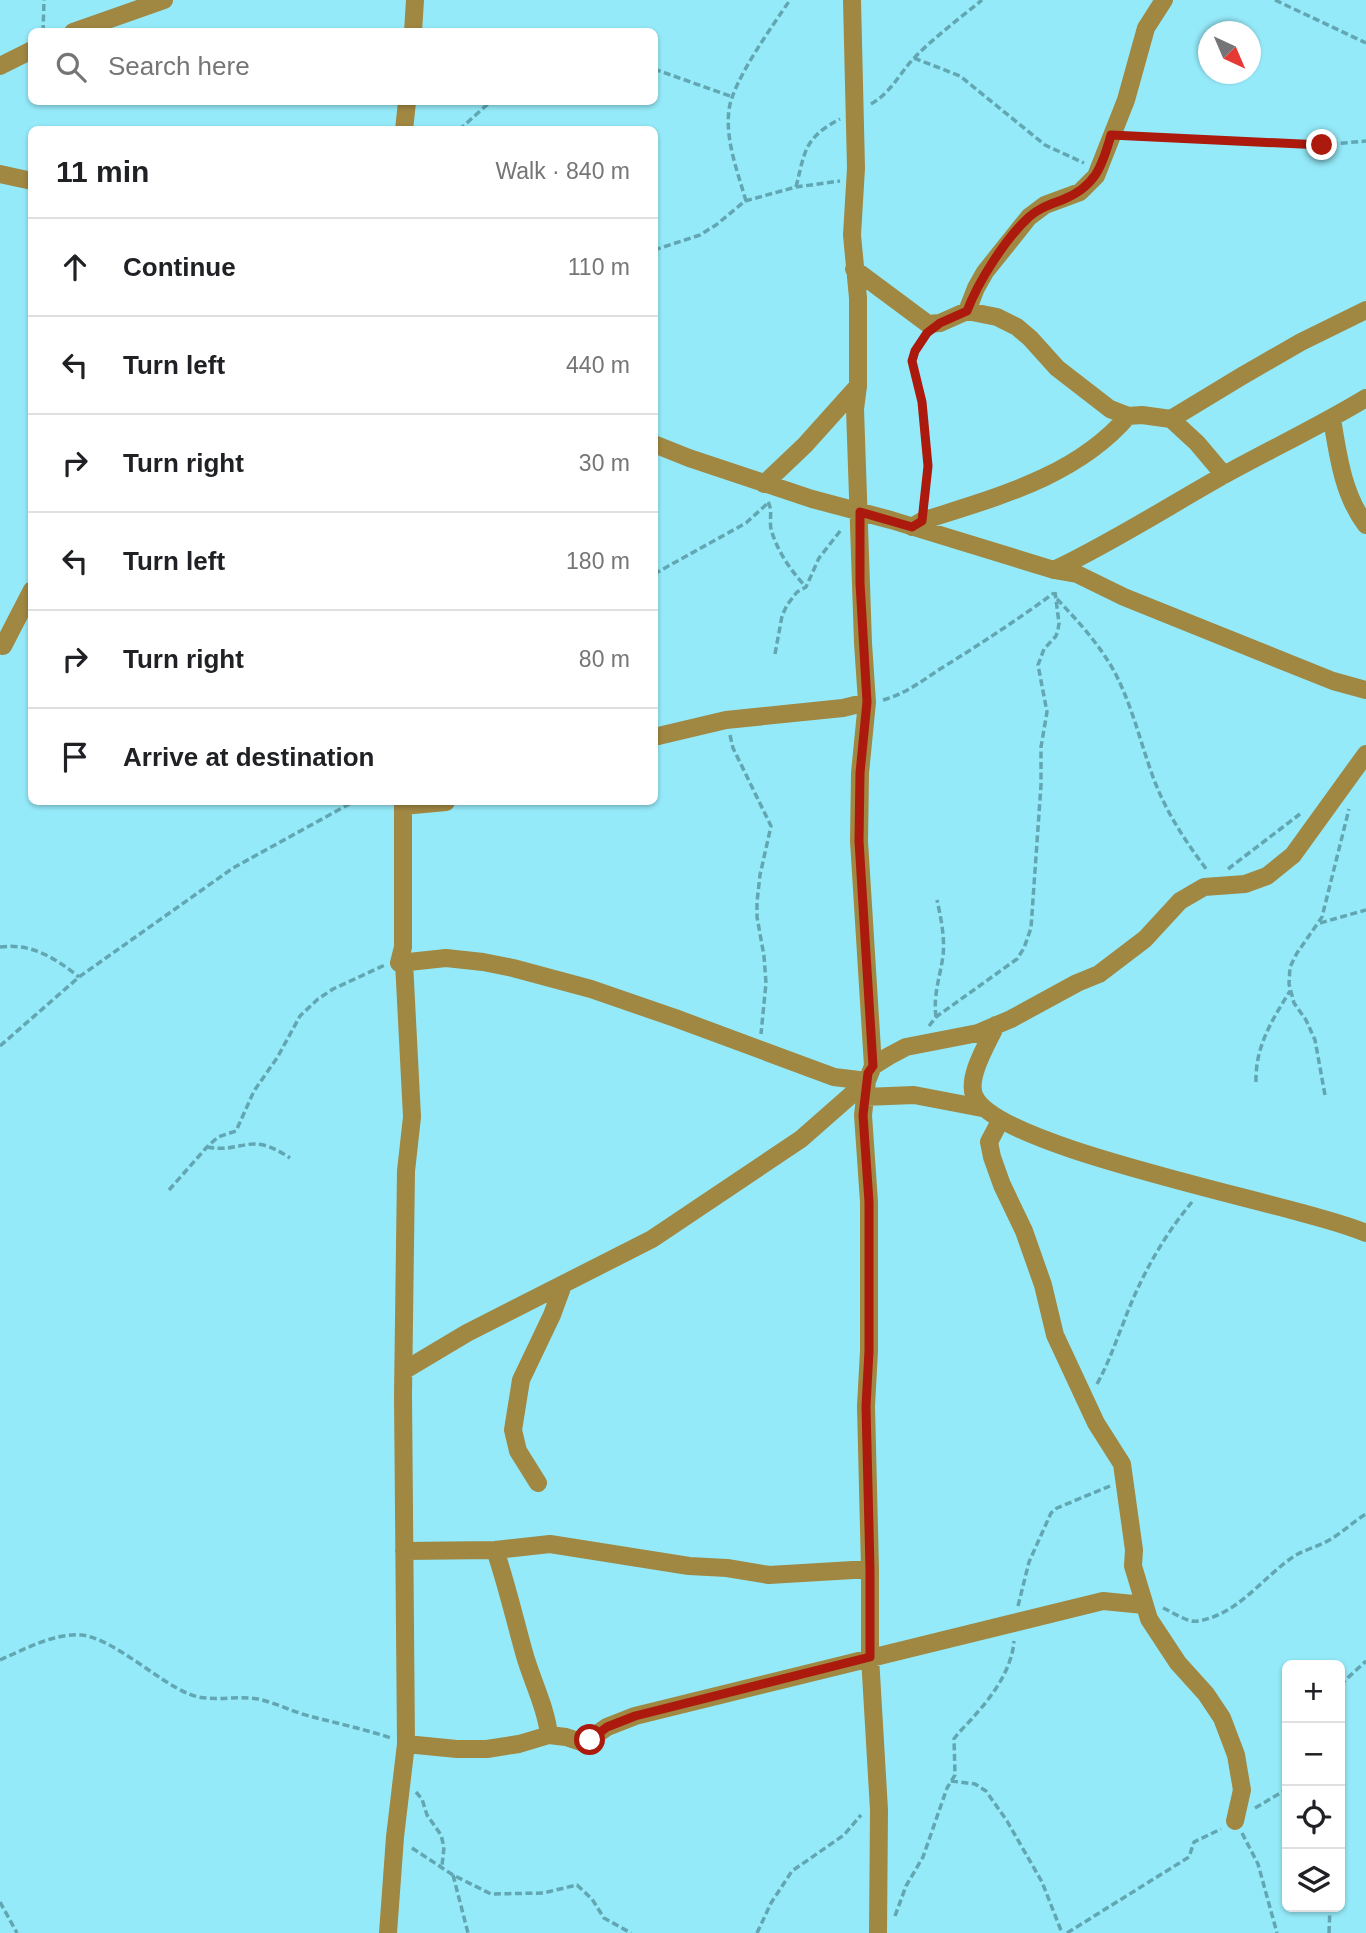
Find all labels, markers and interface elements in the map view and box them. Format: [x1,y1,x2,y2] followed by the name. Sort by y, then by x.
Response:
[1198,21,1261,84] north arrow
[28,28,658,105] search box
[52,48,90,86] icon: search
[108,51,250,81] text: Search here
[1306,129,1337,160] route end
[56,155,149,188] text: 11 min
[495,158,630,184] text: Walk · 840 m
[56,248,94,286] icon: ahead
[123,252,236,282] text: Continue
[568,254,630,280] text: 110 m
[56,346,94,384] icon: left
[123,350,225,380] text: Turn left
[566,352,630,378] text: 440 m
[56,444,94,482] icon: right
[123,448,244,478] text: Turn right
[579,450,630,476] text: 30 m
[56,542,94,580] icon: left
[123,546,225,576] text: Turn left
[566,548,630,574] text: 180 m
[56,640,94,678] icon: right
[123,644,244,674] text: Turn right
[579,646,630,672] text: 80 m
[56,738,94,776] icon: arrive
[123,742,374,772] text: Arrive at destination
[1282,1660,1345,1912] map controls
[1282,1660,1345,1723] button: +
[1282,1723,1345,1786] button: −
[574,1724,605,1755] route start
[1282,1786,1345,1849] button: locate
[1282,1849,1345,1912] button: layers

